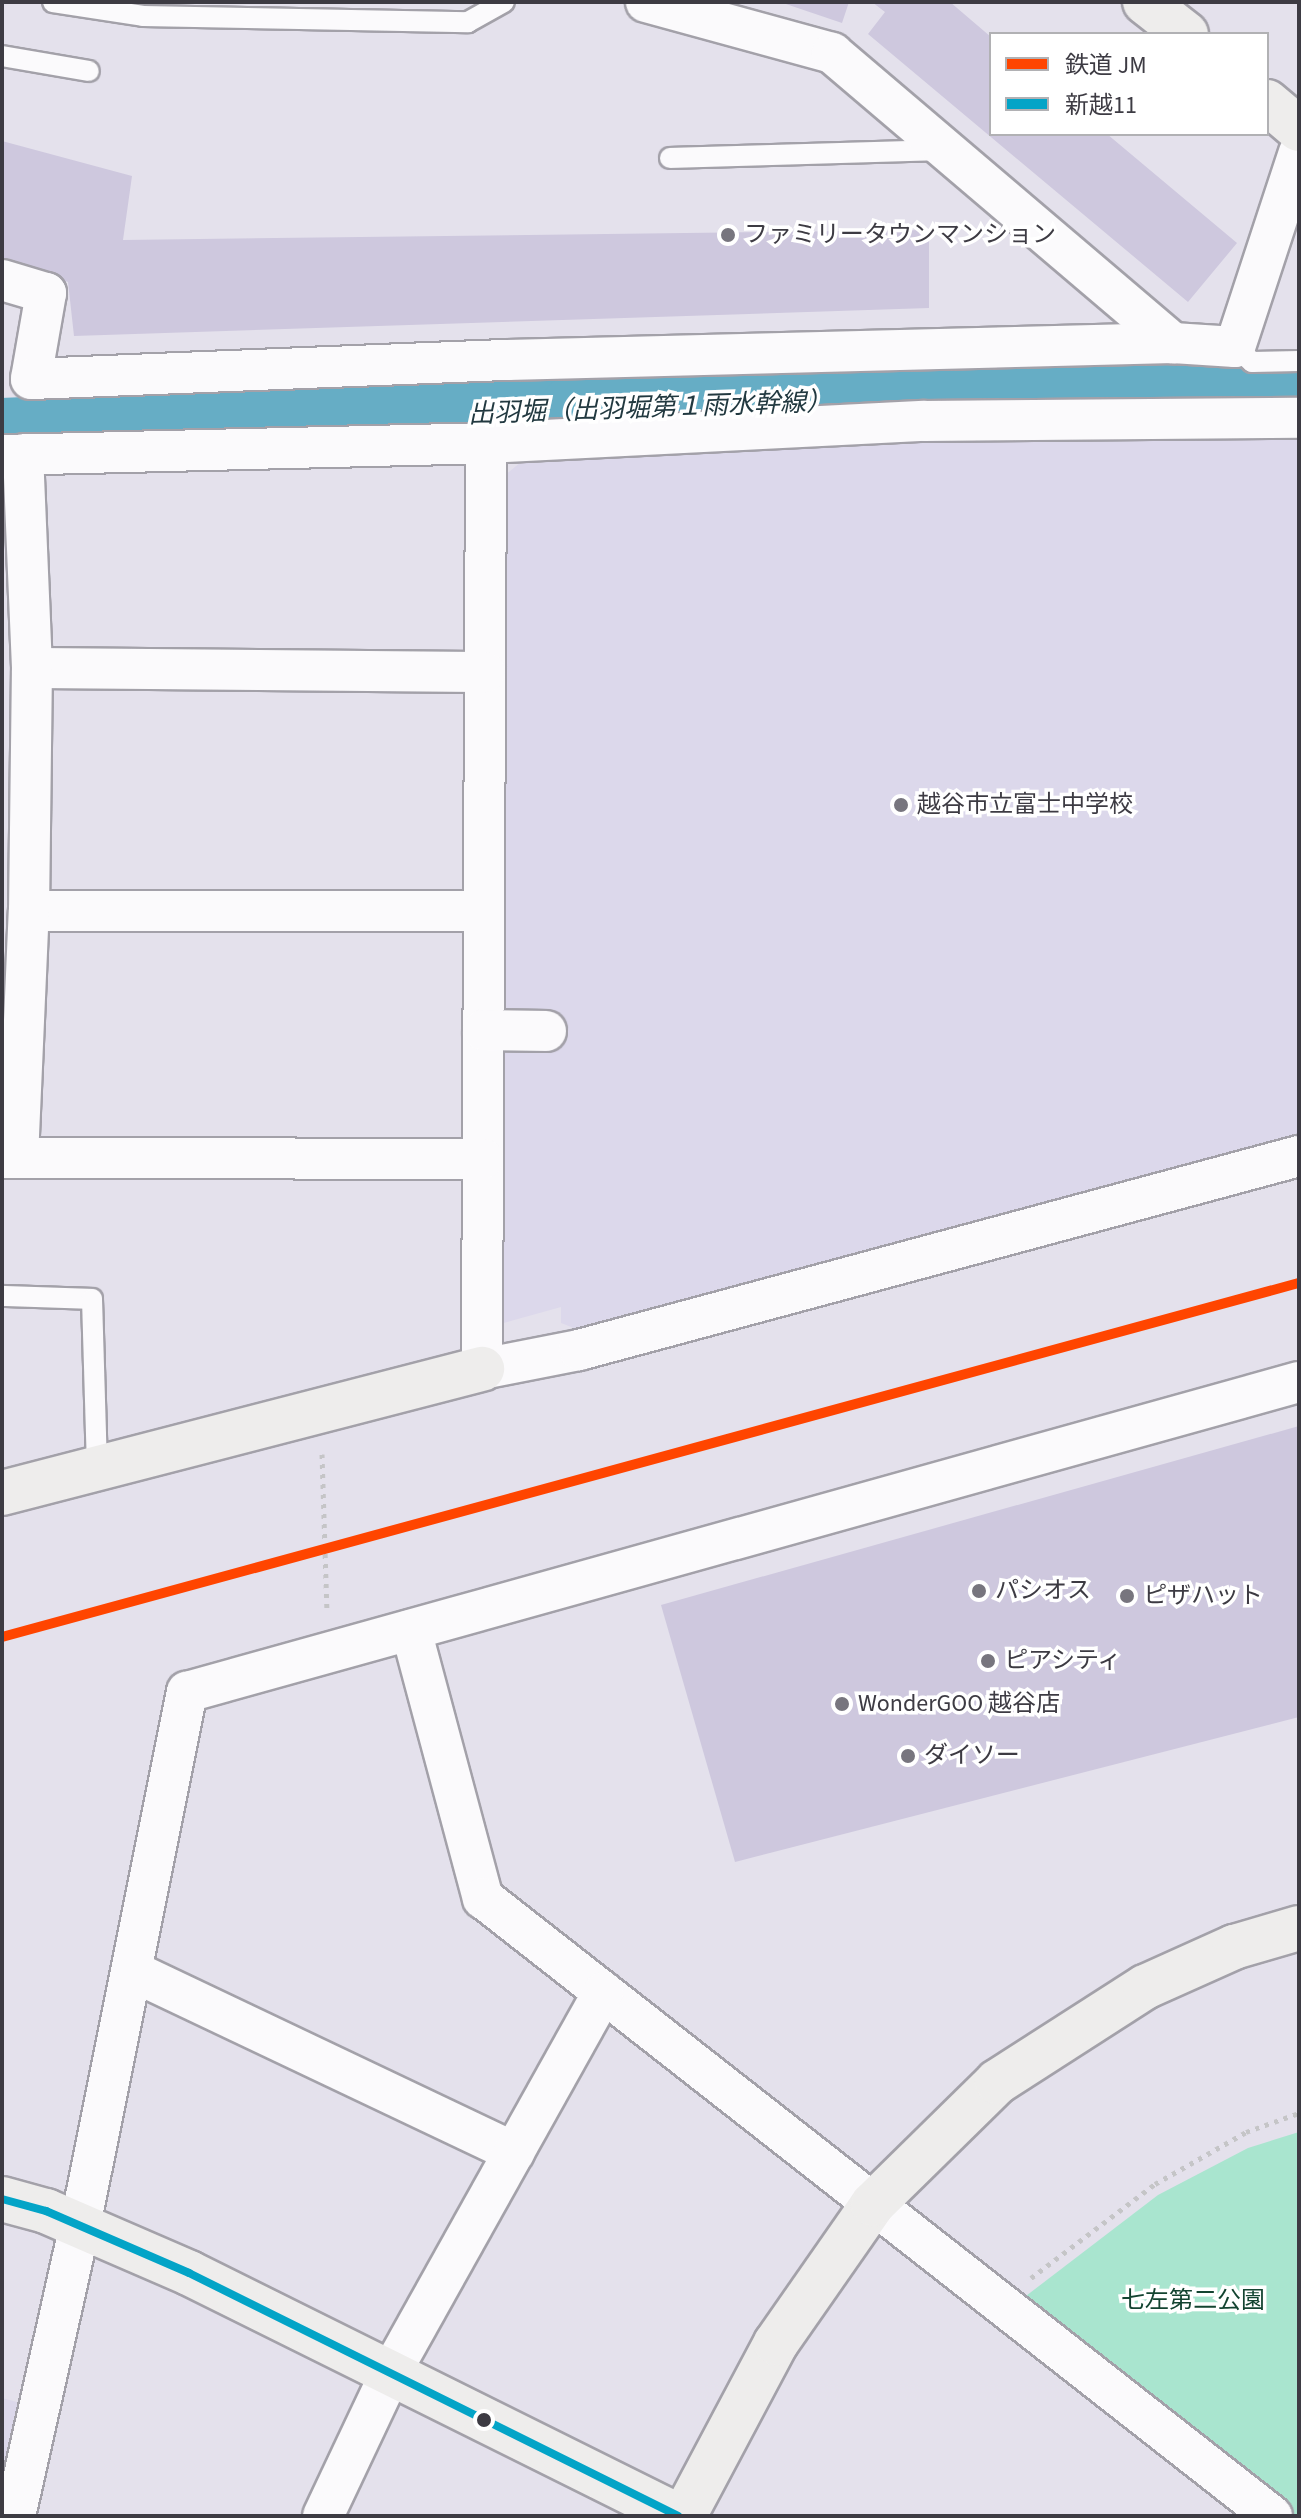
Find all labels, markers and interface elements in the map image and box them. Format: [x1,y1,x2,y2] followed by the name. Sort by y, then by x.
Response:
[989,32,1269,136] legend
[1065,48,1147,83] text: 鉄道 JM
[1065,88,1137,123] text: 新越11
[744,221,1056,249] place label: ファミリータウンマンション
[719,226,737,244] marker: ファミリータウンマンション
[468,386,832,430] water label: 出羽堀（出羽堀第１雨水幹線）
[917,791,1133,819] place label: 越谷市立富士中学校
[892,796,910,814] marker: 越谷市立富士中学校
[995,1577,1091,1605] place label: パシオス
[970,1582,988,1600] marker: パシオス
[1143,1582,1263,1610] place label: ピザハット
[1118,1587,1136,1605] marker: ピザハット
[1004,1647,1124,1675] place label: ピアシティ
[979,1652,997,1670] marker: ピアシティ
[858,1690,1060,1718] place label: WonderGOO 越谷店
[833,1695,851,1713] marker: WonderGOO 越谷店
[924,1742,1020,1770] place label: ダイソー
[899,1747,917,1765] marker: ダイソー
[1121,2287,1265,2315] park label: 七左第二公園
[476,2412,492,2428] unlabelled marker

